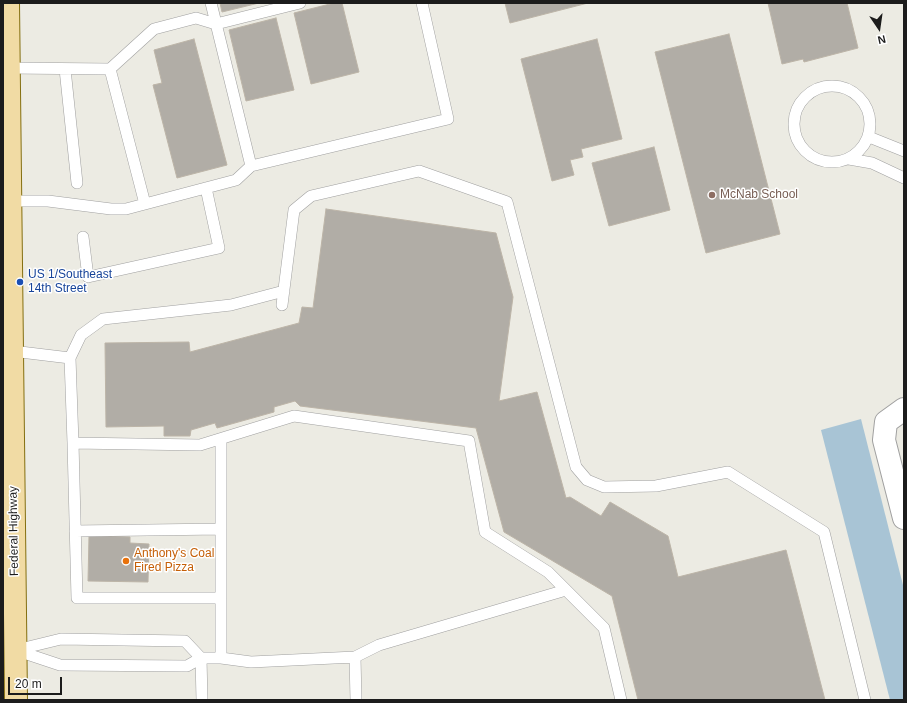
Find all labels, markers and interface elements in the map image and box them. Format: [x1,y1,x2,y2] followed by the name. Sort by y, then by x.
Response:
[859,8,899,48] north arrow
[876,33,887,46] text: N
[720,188,798,202] place label: McNab School
[707,190,717,200] marker: McNab School
[28,268,112,296] place label: US 1/Southeast 14th Street
[15,277,25,287] marker: US 1/Southeast 14th Street
[6,486,22,576] street label: Federal Highway
[134,547,214,575] place label: Anthony's Coal Fired Pizza
[121,556,131,566] marker: Anthony's Coal Fired Pizza
[10,669,64,695] scale bar
[15,677,42,691] text: 20 m

